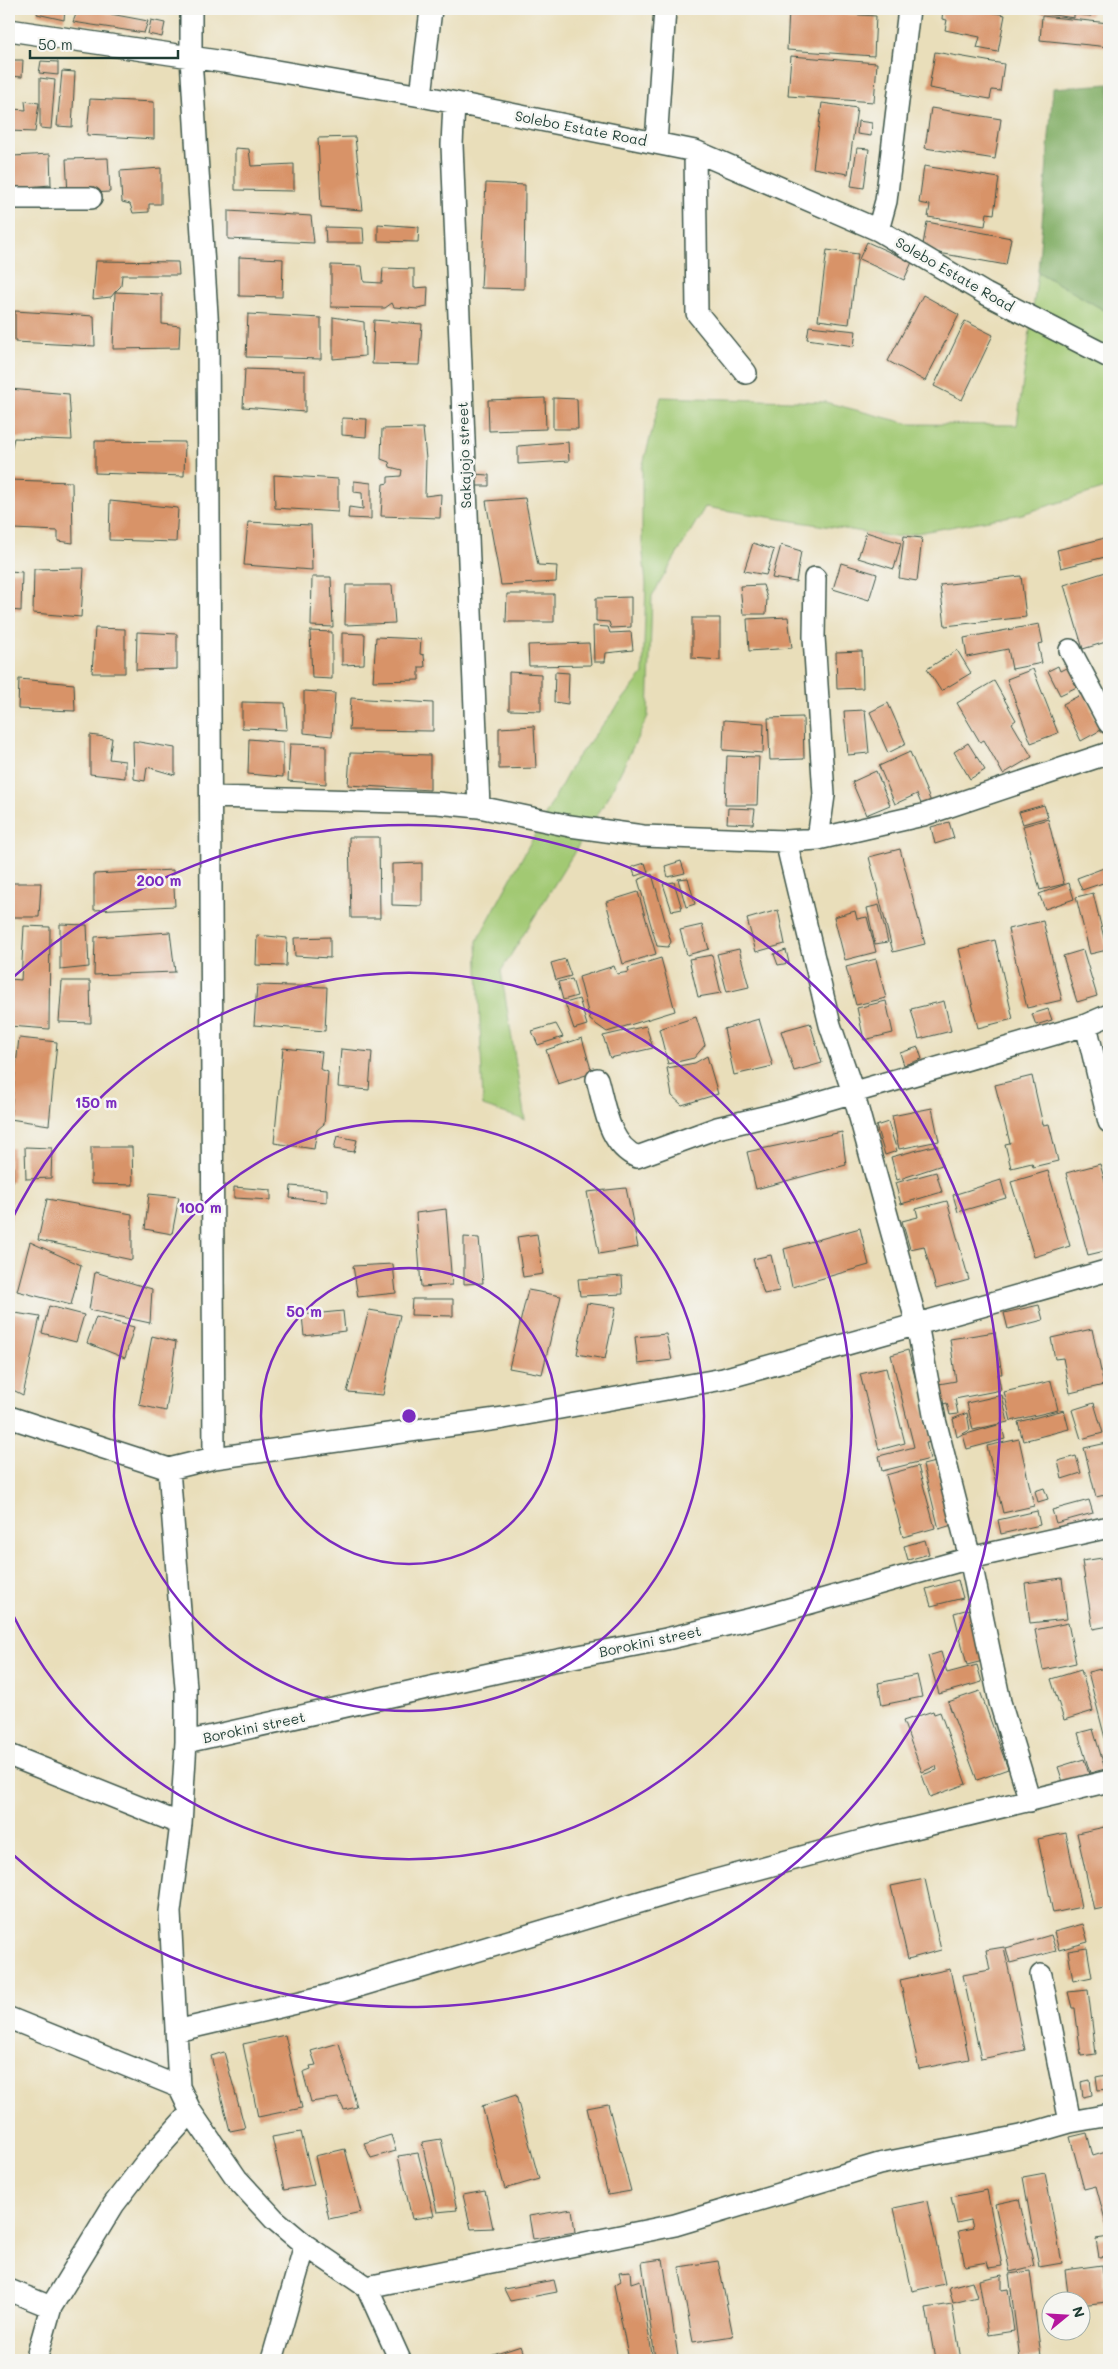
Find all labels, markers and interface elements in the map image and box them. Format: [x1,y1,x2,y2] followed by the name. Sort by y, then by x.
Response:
[30,28,178,60] scale bar
[38,34,73,54] text: 50 m
[513,106,649,150] street label: Solebo Estate Road
[892,232,1018,316] street label: Solebo Estate Road
[453,401,475,509] street label: Sakajojo street
[137,870,182,890] text: 200 m
[75,1092,117,1112] text: 150 m
[178,1197,222,1217] text: 100 m
[286,1301,322,1321] text: 50 m
[400,1407,418,1425] centre of rings
[597,1621,703,1661] street label: Borokini street
[201,1707,307,1747] street label: Borokini street
[1040,2292,1090,2342] north arrow
[1068,2304,1090,2320] text: N

